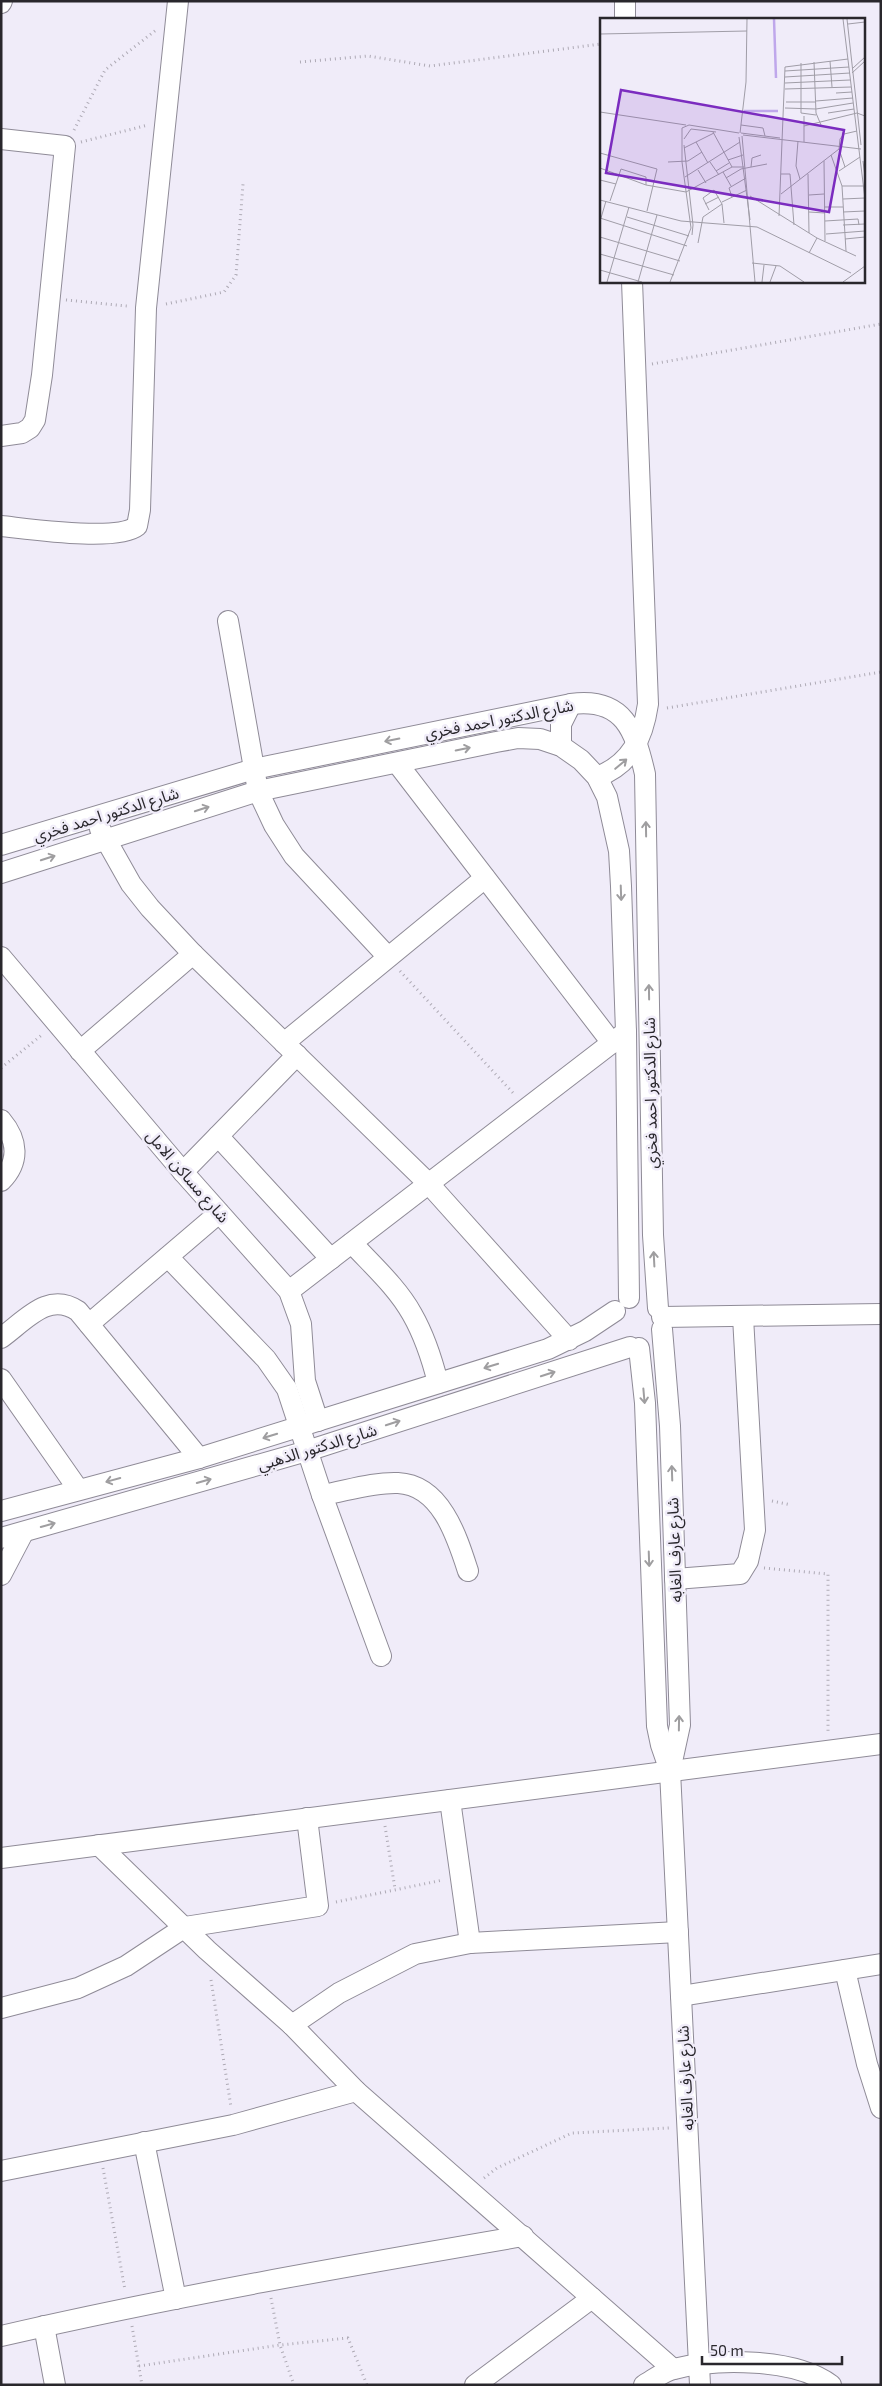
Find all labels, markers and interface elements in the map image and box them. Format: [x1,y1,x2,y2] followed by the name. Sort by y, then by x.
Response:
[600,18,864,282] inset map
[423,695,576,746] street label: شارع الدكتور احمد فخري
[385,736,401,746] one-way arrow
[454,744,470,753] one-way arrow
[614,759,627,770] one-way arrow
[31,782,182,849] street label: شارع الدكتور احمد فخري
[194,804,210,813] one-way arrow
[641,821,651,838] one-way arrow
[39,853,55,863] one-way arrow
[617,884,626,900] one-way arrow
[644,984,653,1000] one-way arrow
[639,1017,664,1169] street label: شارع الدكتور احمد فخري
[140,1125,234,1228] street label: شارع مساكن الامل
[649,1251,658,1267] one-way arrow
[484,1362,500,1371] one-way arrow
[540,1368,556,1378] one-way arrow
[639,1388,649,1404] one-way arrow
[385,1418,401,1428] one-way arrow
[255,1419,380,1478] street label: شارع الدكتور الذهبي
[262,1432,278,1442] one-way arrow
[667,1466,677,1482] one-way arrow
[196,1475,212,1485] one-way arrow
[106,1476,122,1485] one-way arrow
[662,1497,689,1603] street label: شارع عارف الغابه
[40,1520,56,1530] one-way arrow
[645,1550,654,1566] one-way arrow
[674,1715,684,1732] one-way arrow
[672,2025,701,2131] street label: شارع عارف الغابه
[702,2334,842,2366] scale bar
[710,2341,744,2359] text: 50 m

